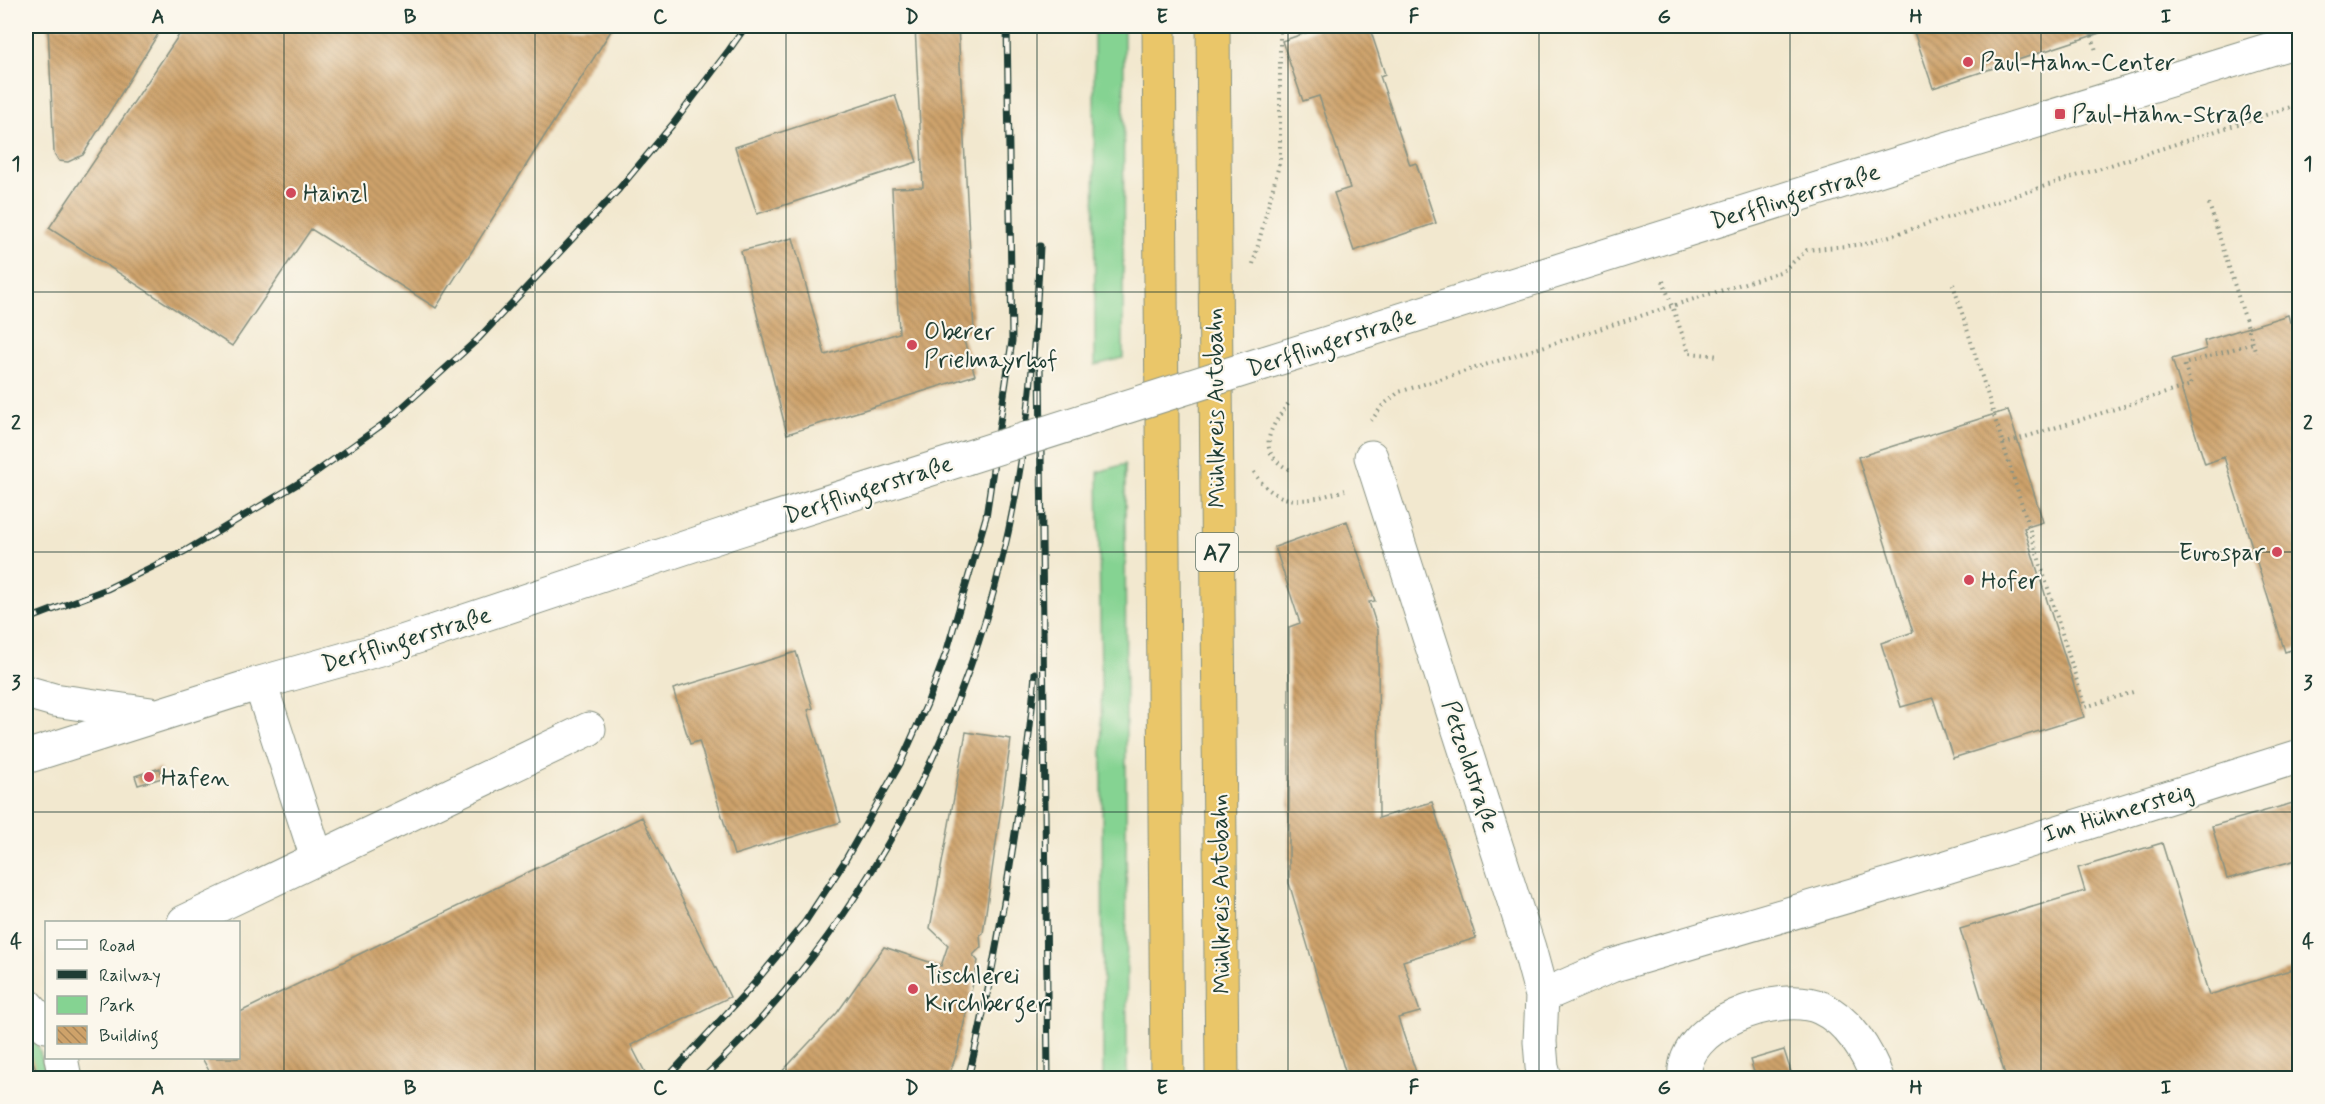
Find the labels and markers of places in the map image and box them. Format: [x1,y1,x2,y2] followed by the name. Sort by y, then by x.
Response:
[1980,48,2175,79] place label: Paul-Hahn-Center
[1961,55,1975,69] marker: Paul-Hahn-Center
[2072,100,2264,131] place label: Paul-Hahn-Straße
[2053,107,2067,121] marker: Paul-Hahn-Straße
[303,179,368,210] place label: Hainzl
[284,186,298,200] marker: Hainzl
[924,317,1058,376] place label: Oberer Prielmayrhof
[905,338,919,352] marker: Oberer Prielmayrhof
[2179,538,2266,569] place label: Eurospar
[2270,545,2284,559] marker: Eurospar
[1981,566,2040,597] place label: Hofer
[1962,573,1976,587] marker: Hofer
[161,763,229,794] place label: Hafen
[142,770,156,784] marker: Hafen
[925,961,1049,1023] place label: Tischlerei Kirchberger
[906,982,920,996] marker: Tischlerei Kirchberger

